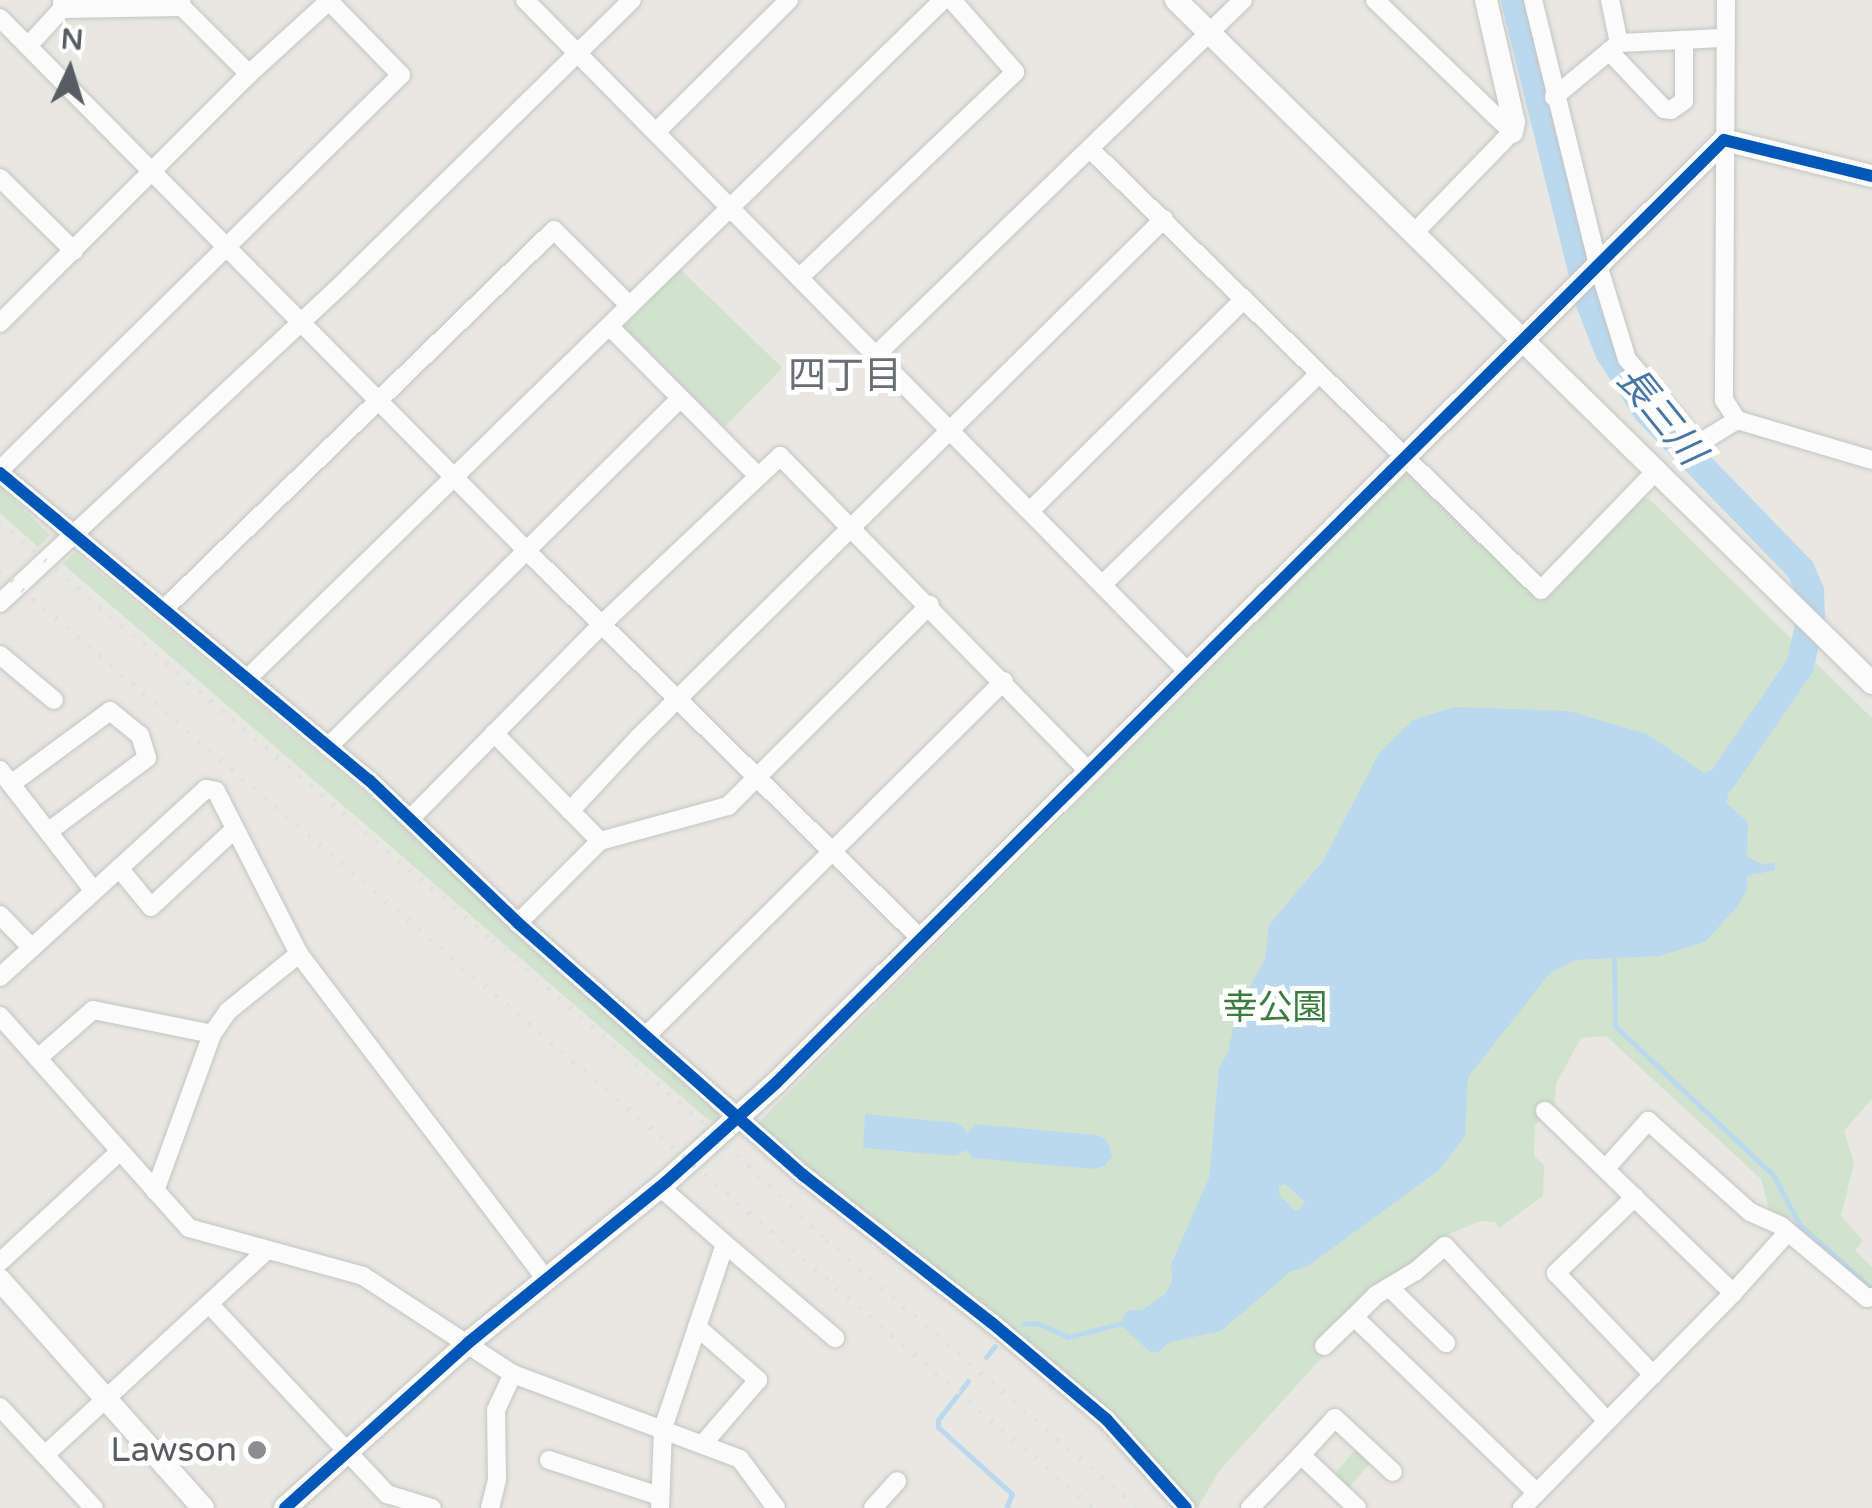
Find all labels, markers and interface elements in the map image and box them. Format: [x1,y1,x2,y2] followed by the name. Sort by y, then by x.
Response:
[20,20,120,120] north arrow
[60,22,84,58] text: N
[788,354,902,400] district label: 四丁目
[1606,357,1714,475] water label: 長三川
[1223,987,1327,1029] park label: 幸公園
[110,1429,237,1471] place label: Lawson
[246,1439,268,1461] marker: Lawson

